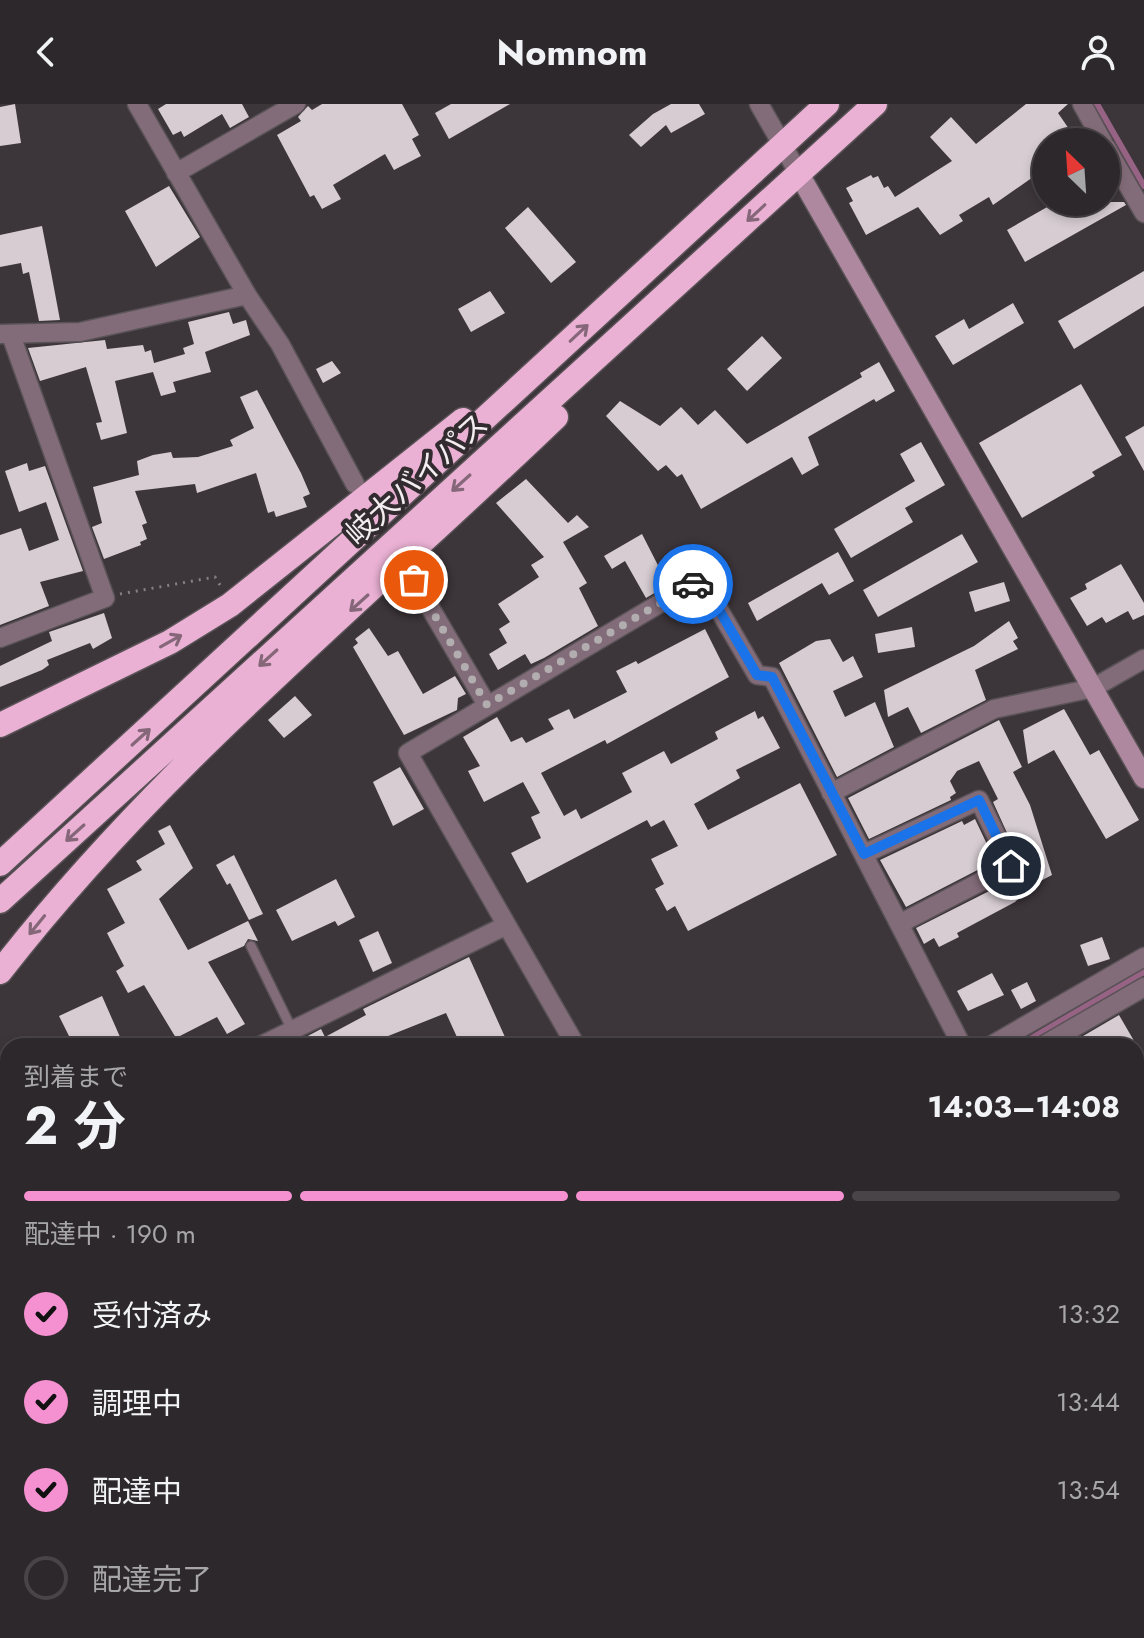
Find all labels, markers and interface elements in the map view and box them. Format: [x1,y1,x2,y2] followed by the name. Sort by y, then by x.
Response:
[497,26,647,78] text: Nomnom
[24,30,68,74] icon: back
[1076,30,1120,74] icon: person
[1032,128,1120,216] north arrow
[1032,128,1120,216] map controls
[746,204,766,223] one-way arrow
[569,325,589,343] one-way arrow
[336,403,498,555] street label: 岐大バイパス
[451,474,471,492] one-way arrow
[653,544,733,624] courier
[380,546,448,614] pin
[392,558,436,602] icon: bag
[671,562,715,606] icon: car
[349,594,369,612] one-way arrow
[158,633,182,649] one-way arrow
[259,649,279,667] one-way arrow
[130,728,150,746] one-way arrow
[66,823,86,841] one-way arrow
[977,832,1045,900] pin
[989,844,1033,888] icon: home
[28,915,46,935] one-way arrow
[24,1058,128,1096] text: 到着まで
[928,1085,1120,1128] text: 14:03–14:08
[24,1088,126,1164] text: 2 分
[24,1215,196,1253] text: 配達中 · 190 m
[24,1292,68,1336] icon: check
[92,1294,212,1337] text: 受付済み
[1057,1295,1120,1333] text: 13:32
[24,1380,68,1424] icon: check
[92,1382,182,1425] text: 調理中
[1056,1383,1120,1421] text: 13:44
[24,1468,68,1512] icon: check
[92,1470,182,1513] text: 配達中
[1056,1471,1120,1509] text: 13:54
[92,1558,212,1601] text: 配達完了

